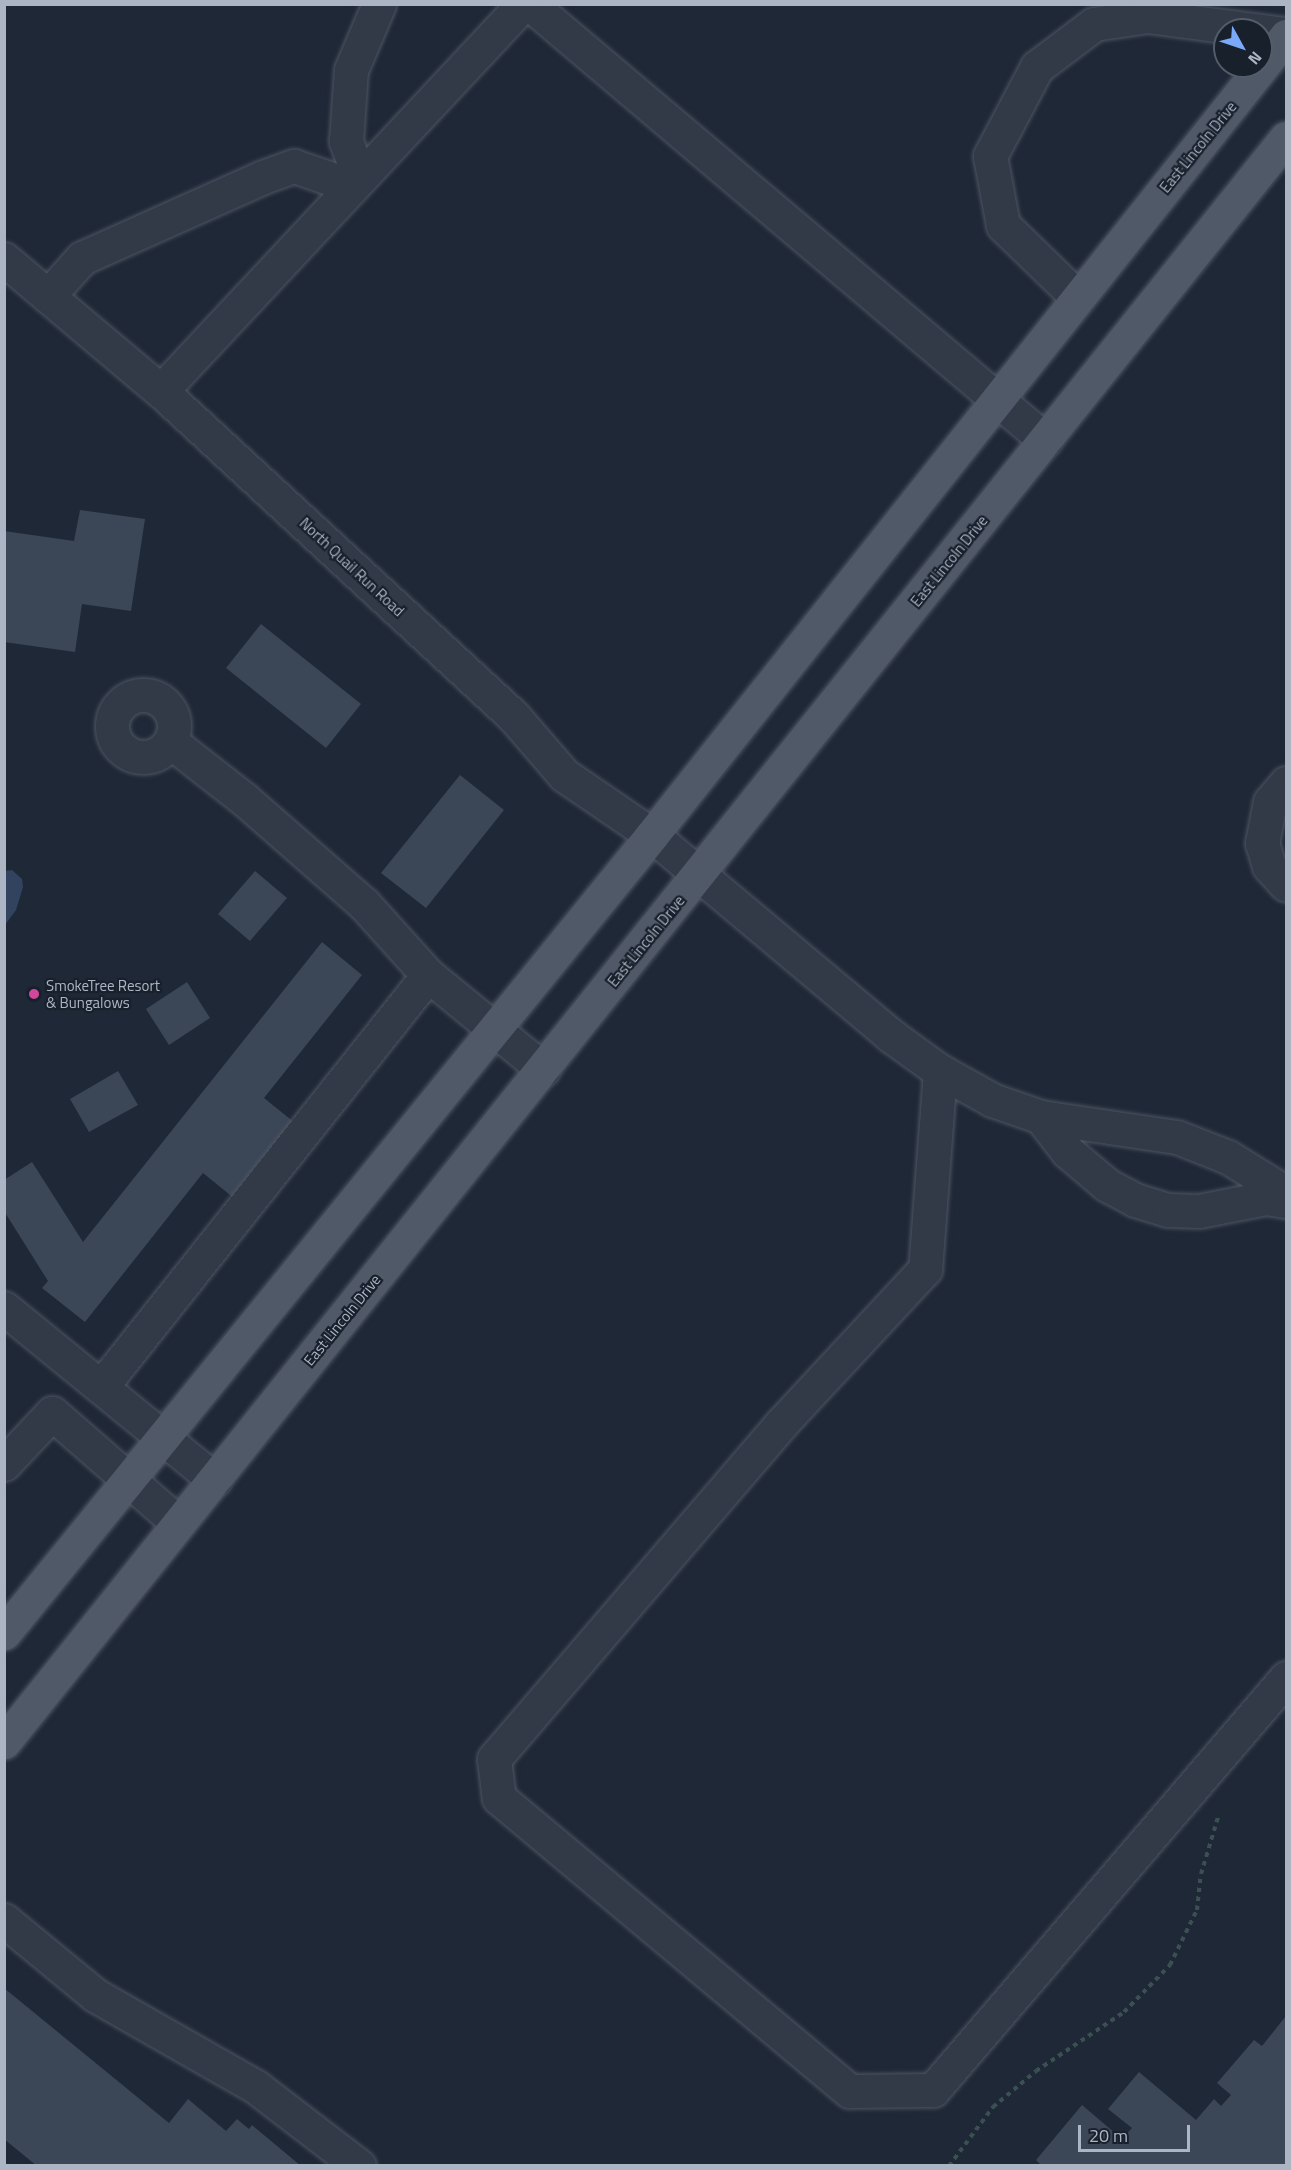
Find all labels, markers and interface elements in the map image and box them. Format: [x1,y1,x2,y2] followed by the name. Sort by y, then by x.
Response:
[1213,18,1273,78] north arrow
[1242,46,1268,70] text: N
[1156,98,1240,196] street label: East Lincoln Drive
[907,512,991,610] street label: East Lincoln Drive
[296,514,408,620] street label: North Quail Run Road
[604,892,688,990] street label: East Lincoln Drive
[46,976,160,1011] place label: SmokeTree Resort & Bungalows
[27,987,41,1001] marker: SmokeTree Resort & Bungalows
[300,1271,384,1369] street label: East Lincoln Drive
[1081,2113,1194,2151] scale bar
[1089,2122,1128,2149] text: 20 m

